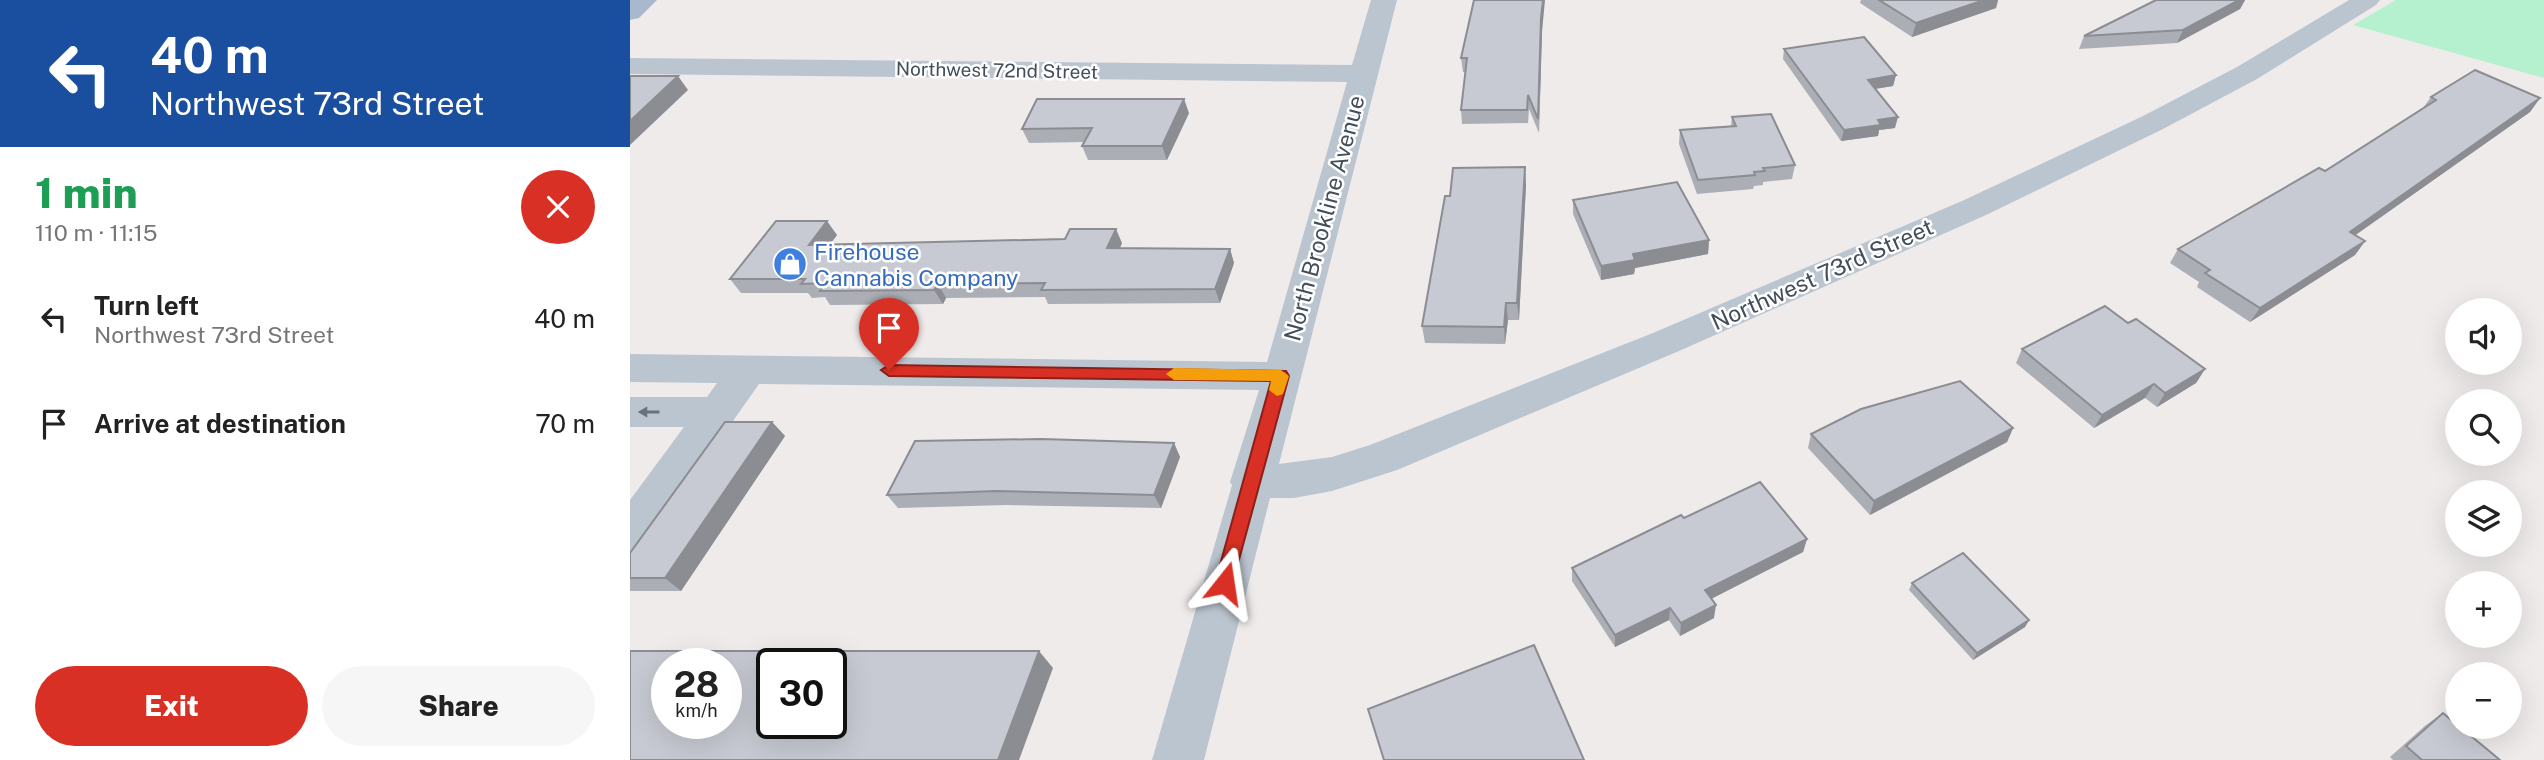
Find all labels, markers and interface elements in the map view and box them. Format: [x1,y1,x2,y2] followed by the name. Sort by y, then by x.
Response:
[150,26,269,84] text: 40 m
[35,28,126,119] icon: left
[896,57,1098,83] street label: Northwest 72nd Street
[150,85,484,122] text: Northwest 73rd Street
[1278,92,1370,344] street label: North Brookline Avenue
[35,168,138,217] text: 1 min
[521,170,595,244] button: close
[1707,213,1937,335] street label: Northwest 73rd Street
[35,219,158,246] text: 110 m · 11:15
[814,238,1018,291] place label: Firehouse Cannabis Company
[771,245,809,283] shop icon: Firehouse Cannabis Company
[94,290,199,321] text: Turn left
[859,298,919,370] pin
[2445,298,2522,739] map controls
[2445,298,2522,375] button: sound
[35,300,73,338] icon: left
[534,303,595,334] text: 40 m
[870,309,908,347] icon: arrive
[94,321,334,348] text: Northwest 73rd Street
[2445,389,2522,466] button: search
[35,405,73,443] icon: arrive
[638,406,660,418] one-way arrow
[94,408,346,439] text: Arrive at destination
[535,408,595,439] text: 70 m
[2445,480,2522,557] button: layers
[1188,546,1262,620] position arrow
[2445,571,2522,648] button: +
[756,648,847,739] speed limit sign: 30
[2445,662,2522,739] button: −
[674,664,719,705] text: 28
[35,666,308,746] button: Exit
[322,666,595,746] button: Share
[675,700,718,721] text: km/h

